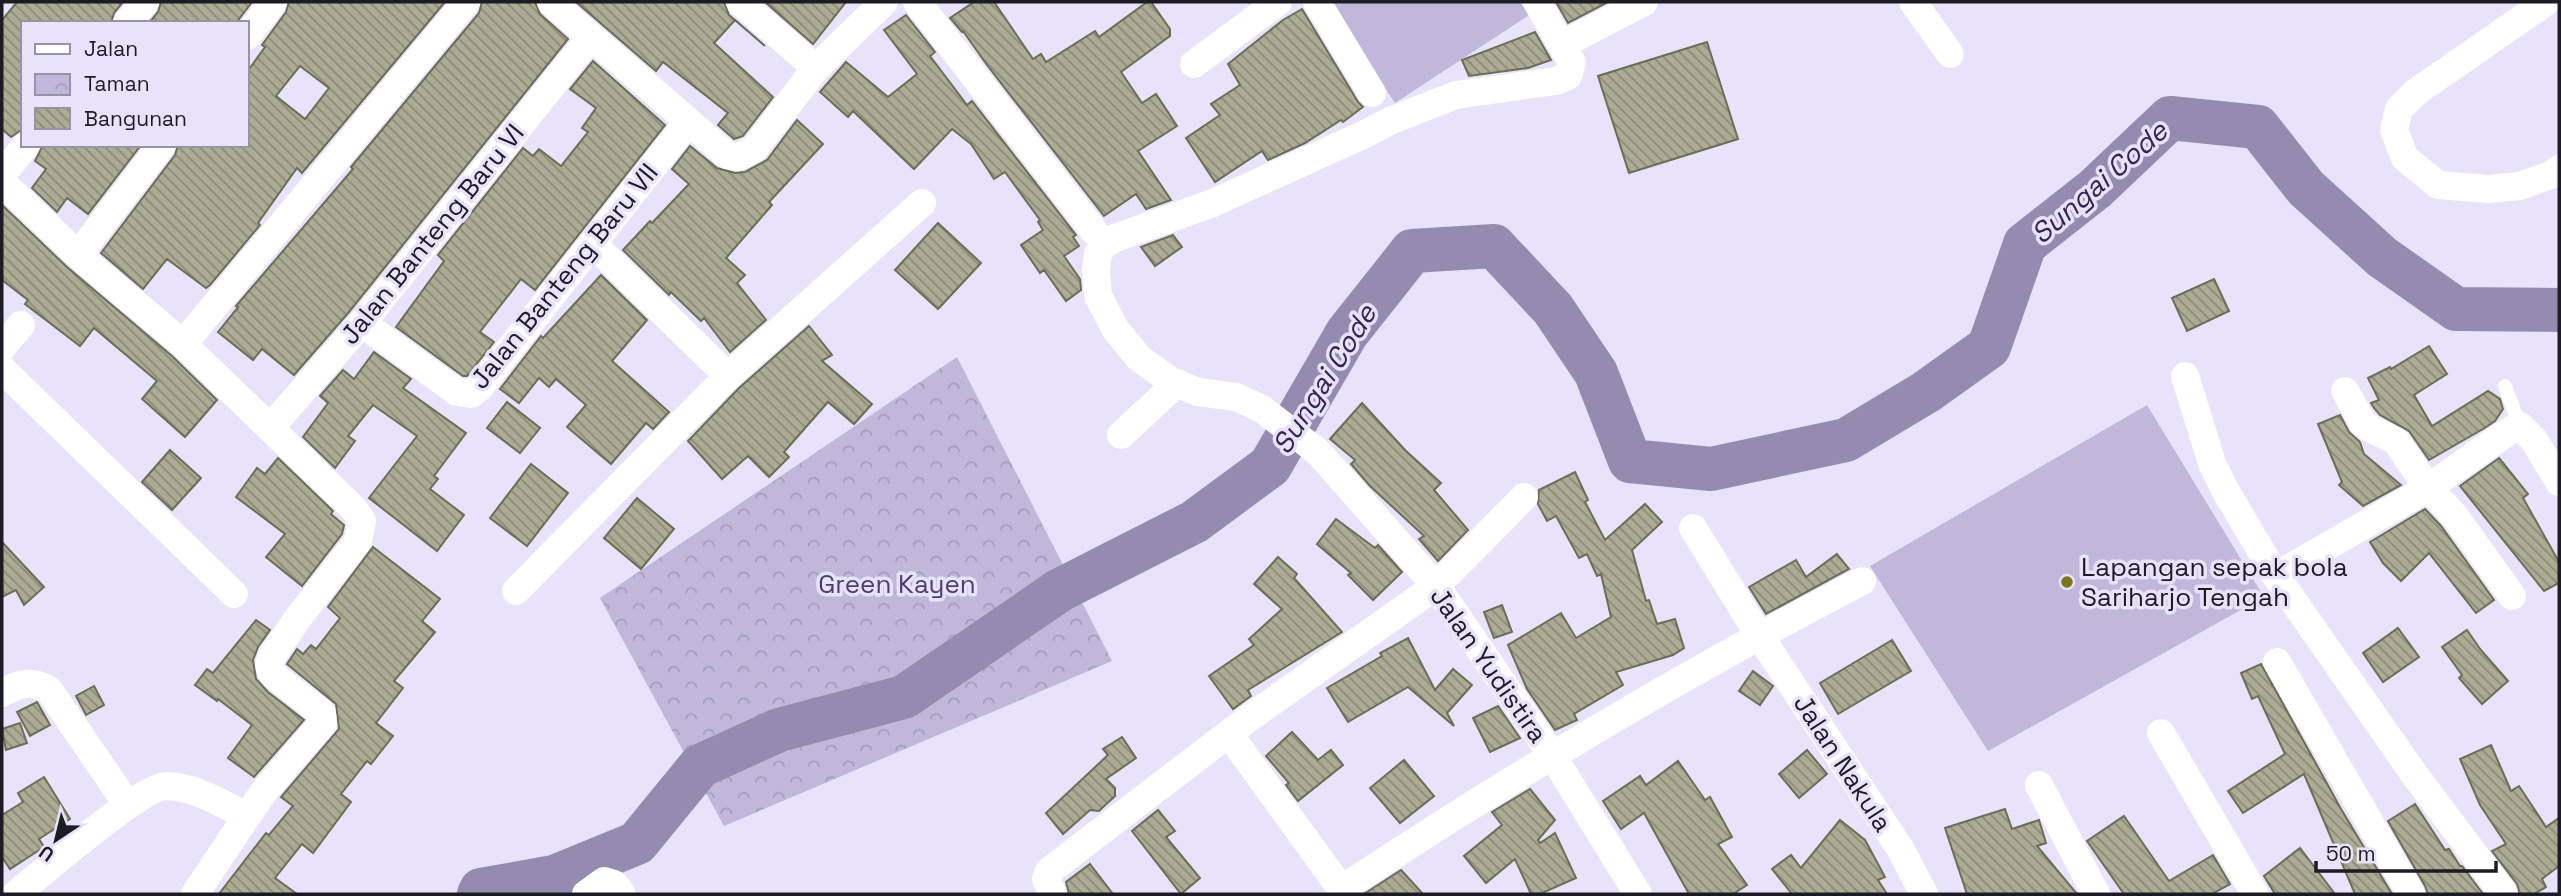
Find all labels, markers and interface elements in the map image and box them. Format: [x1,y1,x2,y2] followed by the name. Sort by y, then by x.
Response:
[21,21,248,147] legend
[84,35,138,62] text: Jalan
[84,70,150,97] text: Taman
[84,105,187,132] text: Bangunan
[2023,112,2176,251] water label: Sungai Code
[333,117,531,351] street label: Jalan Banteng Baru VI
[463,156,665,396] street label: Jalan Banteng Baru VII
[1264,296,1385,460] water label: Sungai Code
[2081,550,2348,614] place label: Lapangan sepak bola Sariharjo Tengah
[818,567,976,601] park label: Green Kayen
[2059,574,2075,590] marker: Lapangan sepak bola Sariharjo Tengah
[1423,581,1555,749] street label: Jalan Yudistira
[1786,688,1900,838] street label: Jalan Nakula
[21,805,91,875] north arrow
[2316,830,2496,874] scale bar
[34,840,59,867] text: U
[2326,840,2376,867] text: 50 m

